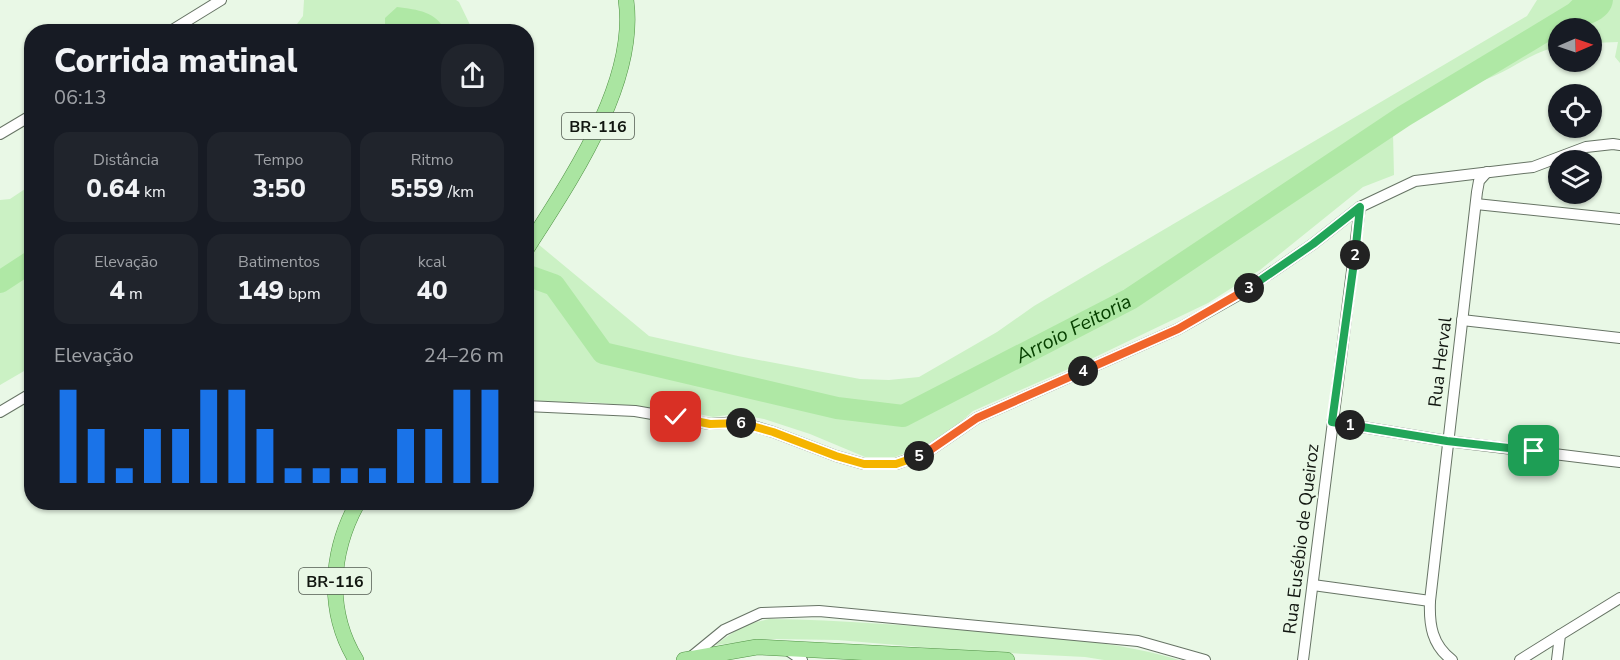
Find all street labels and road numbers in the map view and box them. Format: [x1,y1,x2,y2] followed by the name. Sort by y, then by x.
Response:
[562,113,634,139] road number: BR-116
[1423,315,1458,408] street label: Rua Herval
[1277,443,1325,635] street label: Rua Eusébio de Queiroz
[299,568,371,594] road number: BR-116

